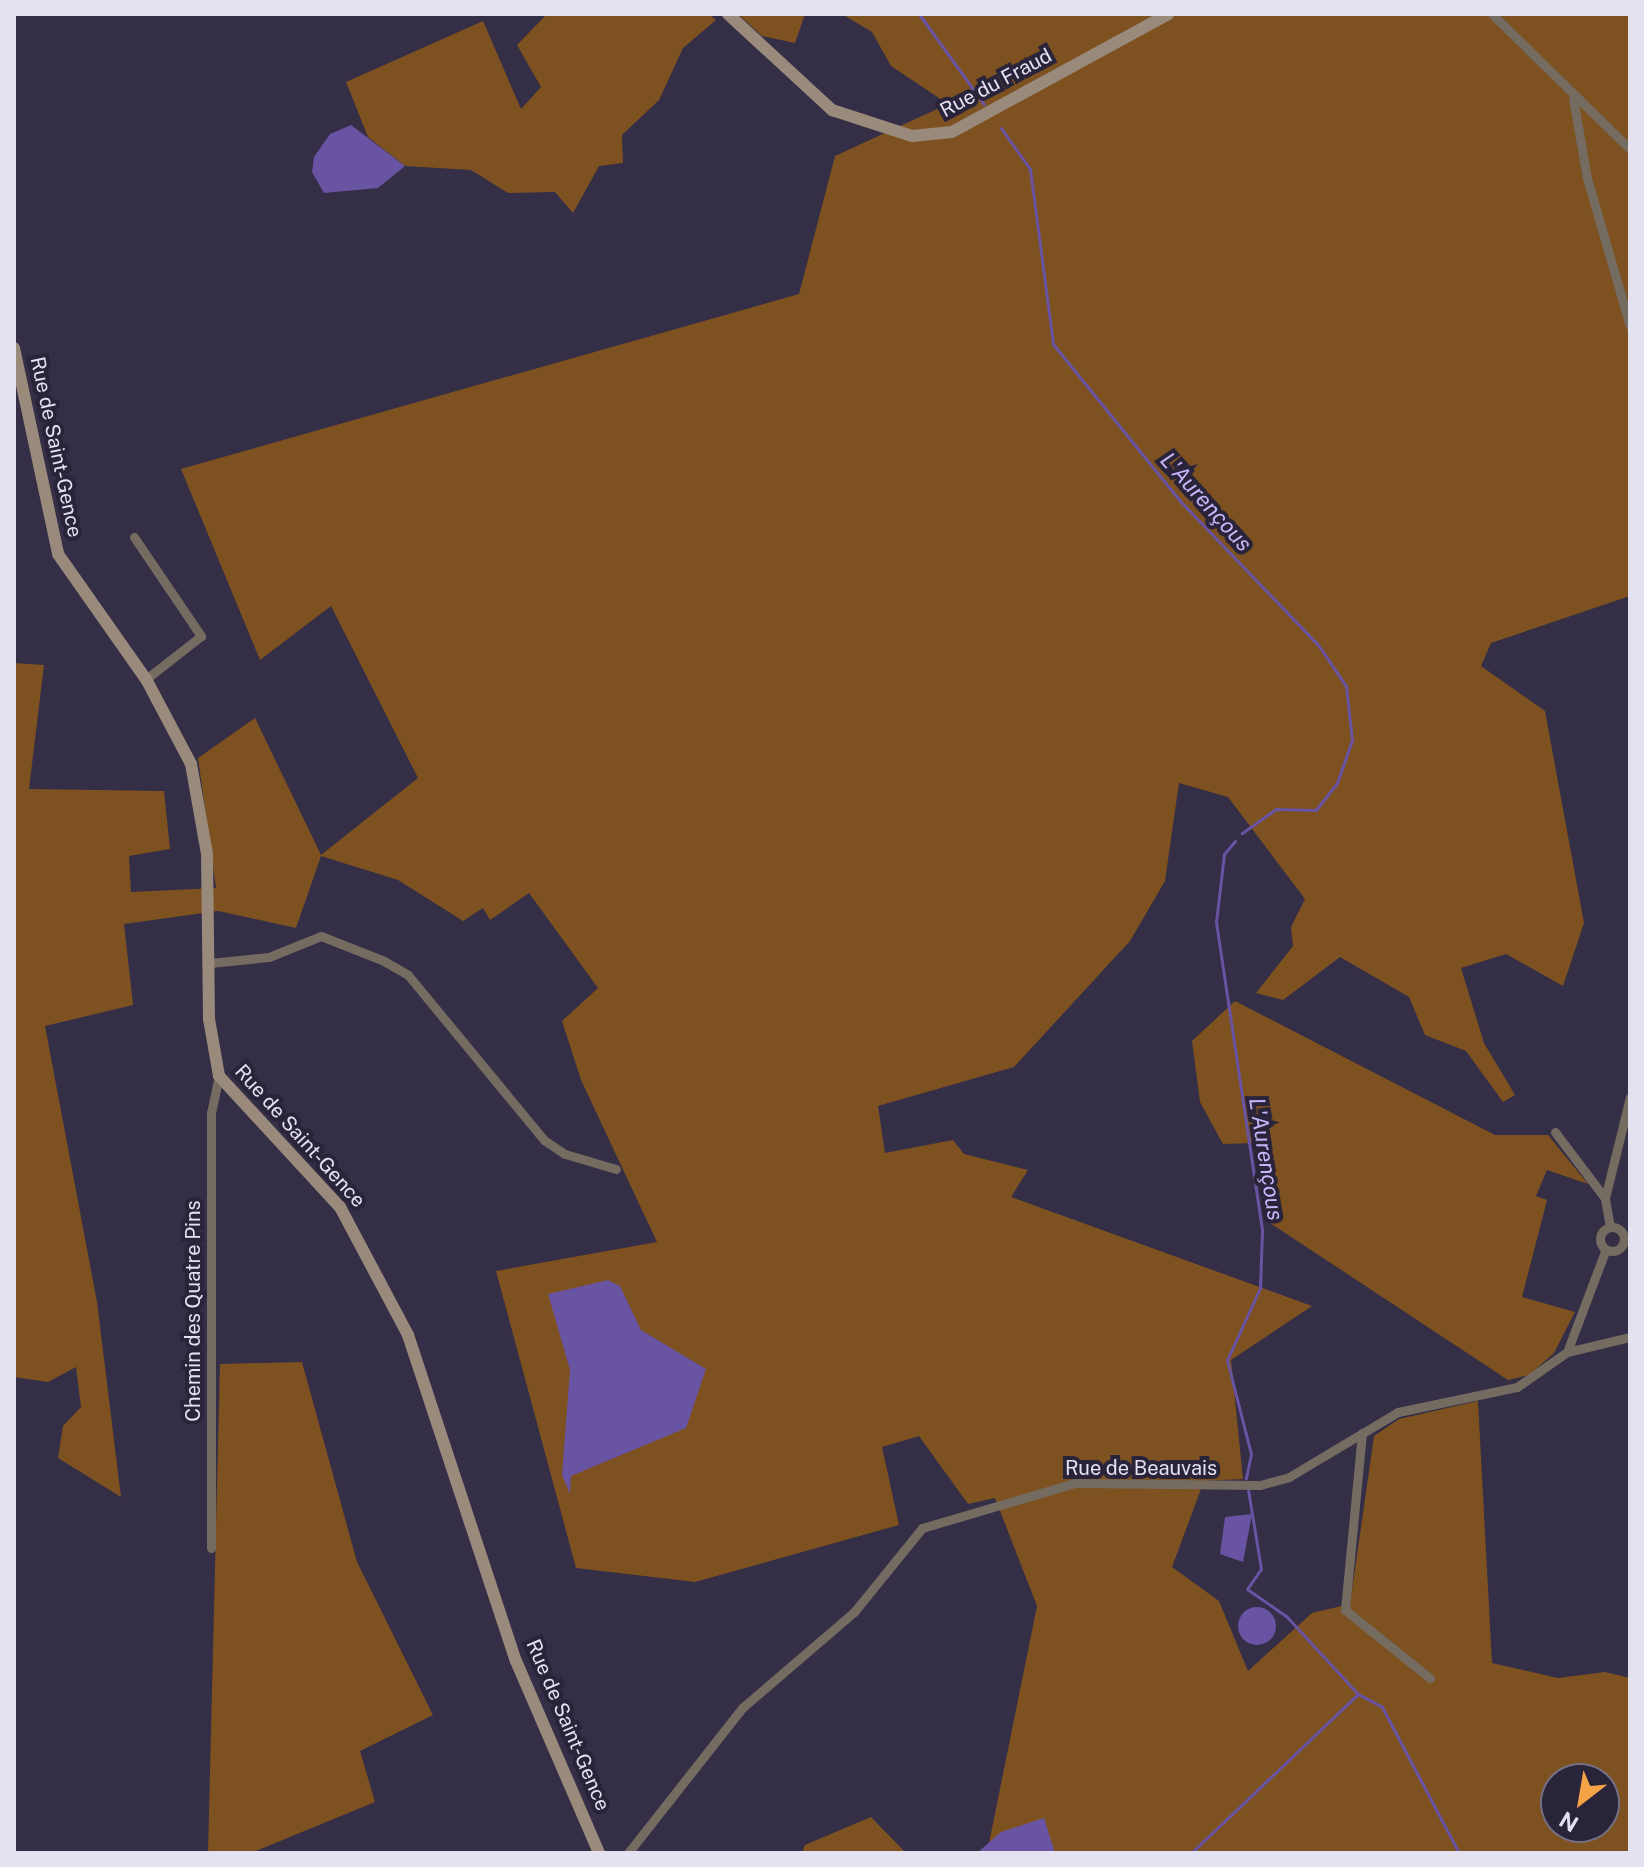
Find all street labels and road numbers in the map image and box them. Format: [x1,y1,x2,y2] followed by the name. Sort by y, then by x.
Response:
[936,43,1056,123] street label: Rue du Fraud
[25,354,87,540] street label: Rue de Saint-Gence
[229,1059,371,1213] street label: Rue de Saint-Gence
[181,1200,205,1422] street label: Chemin des Quatre Pins
[1065,1456,1217,1480] street label: Rue de Beauvais
[521,1635,615,1815] street label: Rue de Saint-Gence

